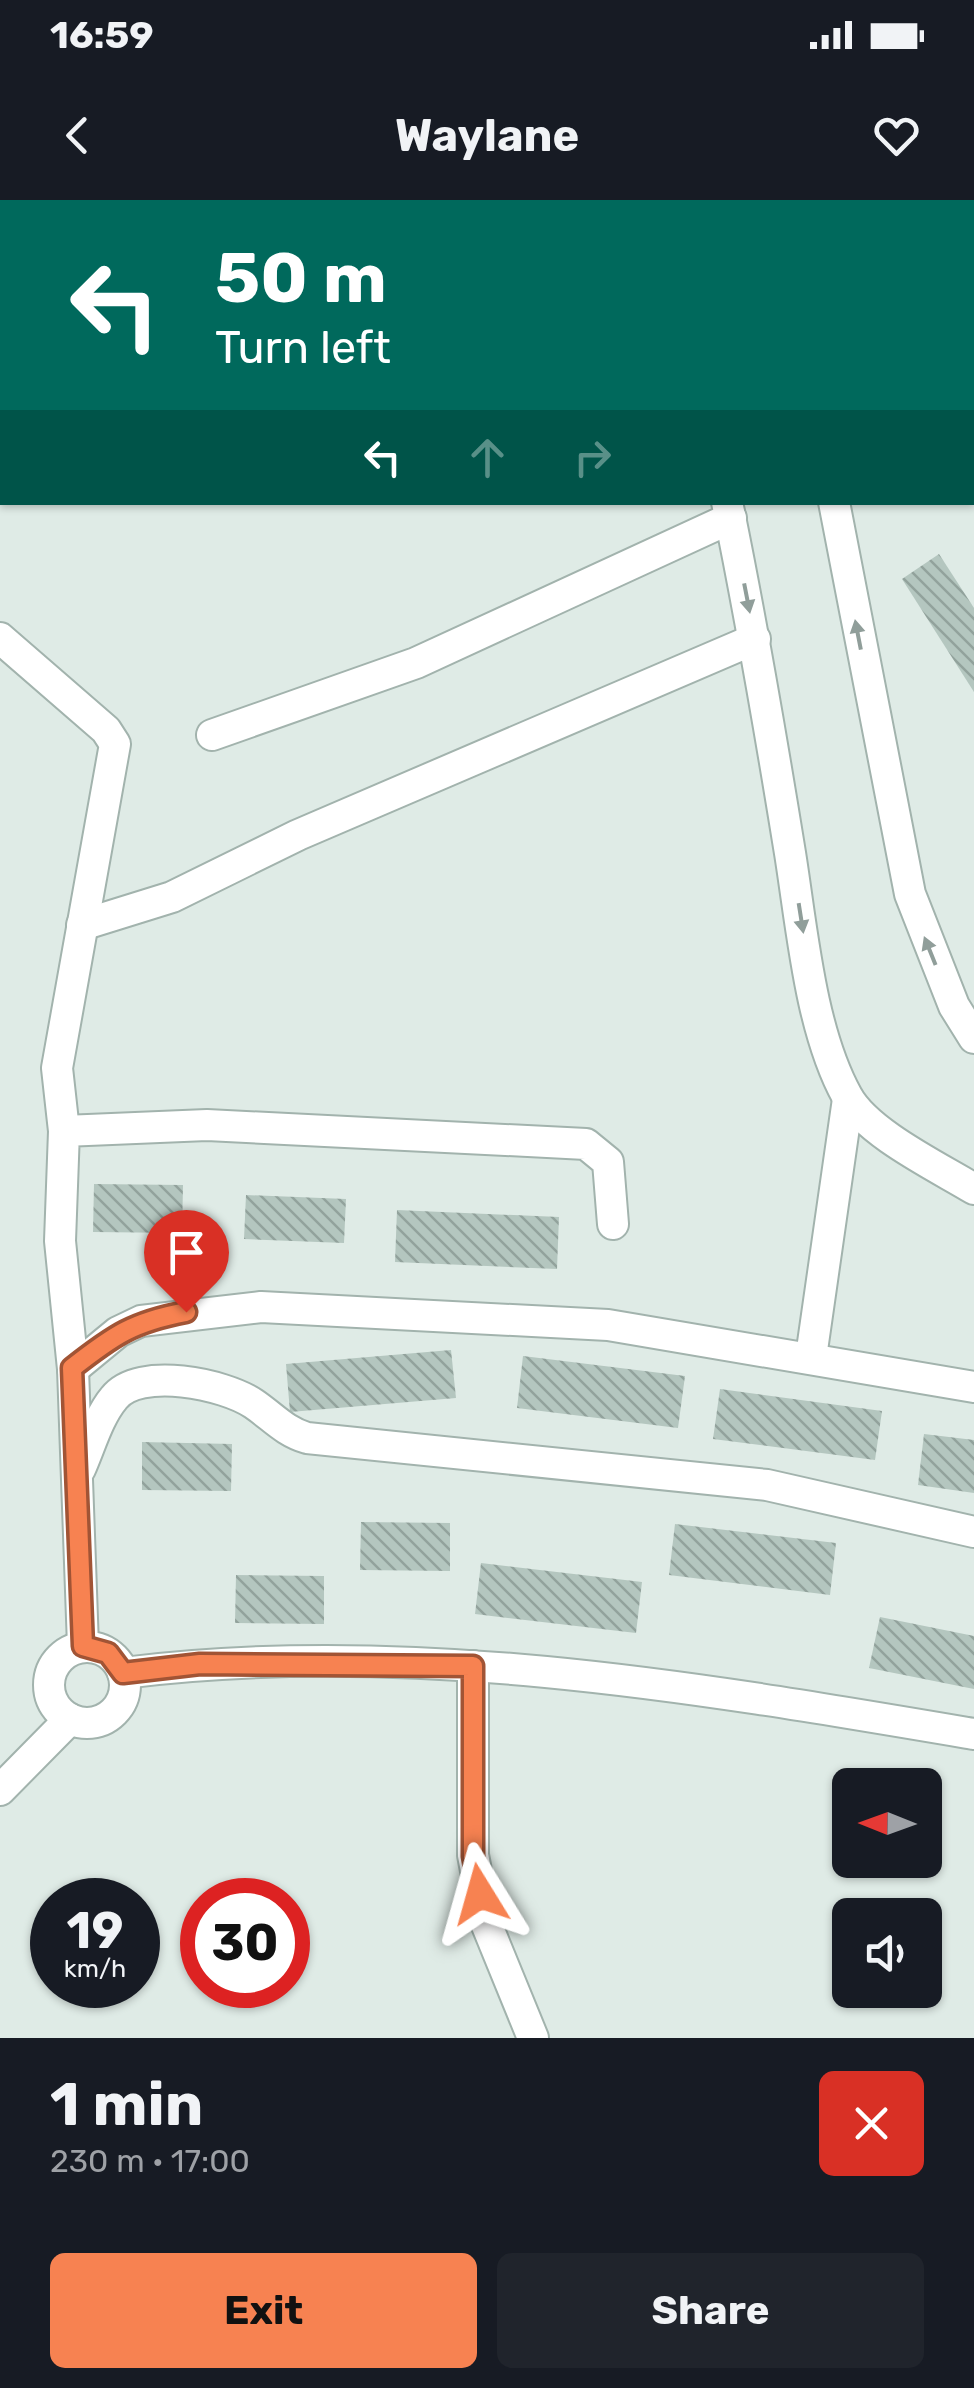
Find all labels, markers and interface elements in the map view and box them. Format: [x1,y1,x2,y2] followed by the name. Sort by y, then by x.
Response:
[50,12,154,58] text: 16:59
[50,108,105,163] icon: back
[869,108,924,163] icon: heart
[395,109,579,162] text: Waylane
[215,237,387,320] text: 50 m
[50,240,180,370] icon: left
[215,321,391,374] text: Turn left
[355,430,410,485] icon: left
[460,430,515,485] icon: ahead
[565,430,620,485] icon: right
[739,583,755,614] one-way arrow
[850,619,866,650] one-way arrow
[794,903,809,935] one-way arrow
[922,936,938,966] one-way arrow
[144,1210,229,1313] pin
[159,1225,214,1280] icon: arrive
[832,1768,942,1878] north arrow
[832,1768,942,2008] map controls
[428,1842,532,1946] position arrow
[180,1878,310,2008] speed limit sign: 30
[832,1898,942,2008] button: sound
[67,1901,123,1961] text: 19
[64,1954,126,1983] text: km/h
[50,2069,203,2140] text: 1 min
[819,2071,924,2176] button: close
[50,2142,250,2180] text: 230 m · 17:00
[50,2253,477,2368] button: Exit
[497,2253,924,2368] button: Share

